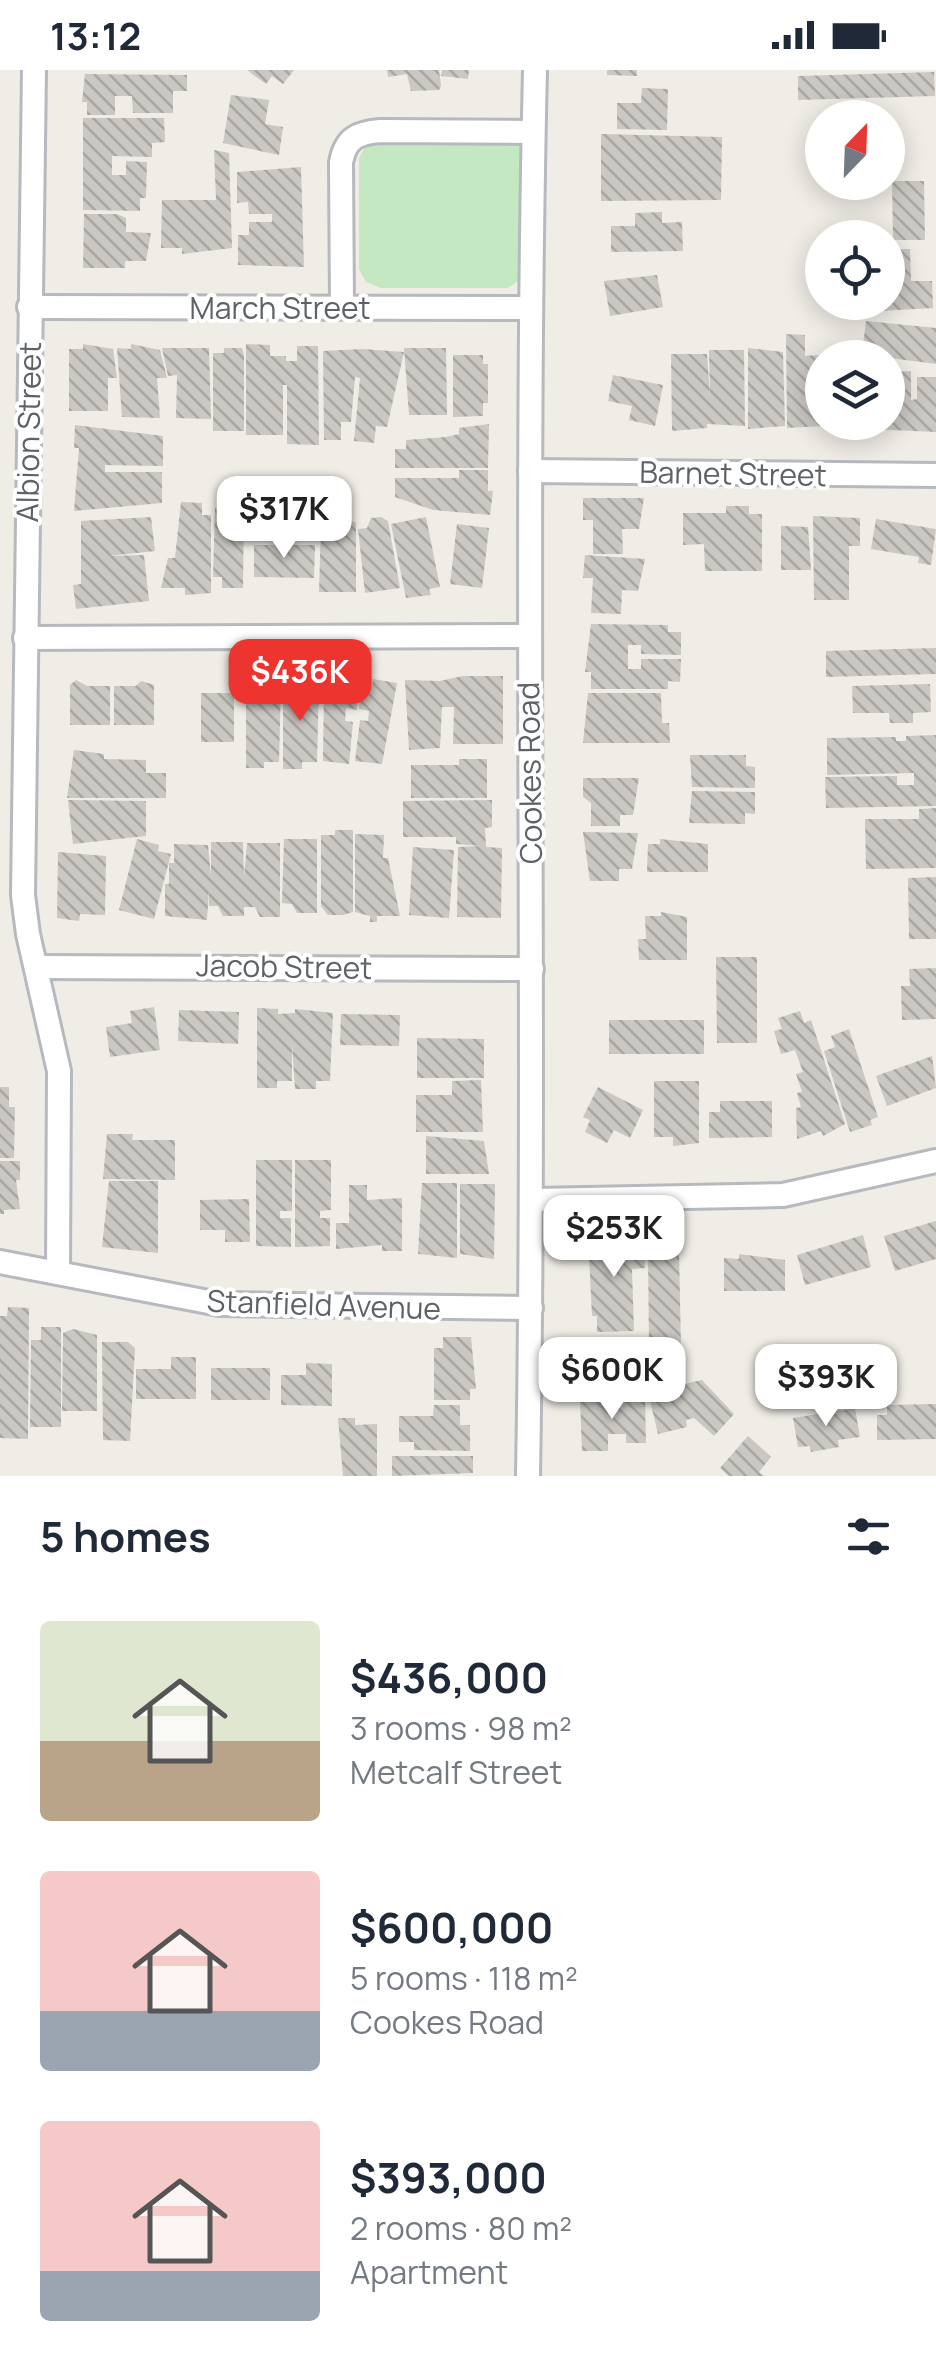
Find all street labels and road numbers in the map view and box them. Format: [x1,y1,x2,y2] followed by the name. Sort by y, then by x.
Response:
[190,287,370,328] street label: March Street
[6,341,50,523] street label: Albion Street
[639,451,827,495] street label: Barnet Street
[507,682,551,864] street label: Cookes Road
[195,944,373,988] street label: Jacob Street
[206,1279,442,1329] street label: Stanfield Avenue

